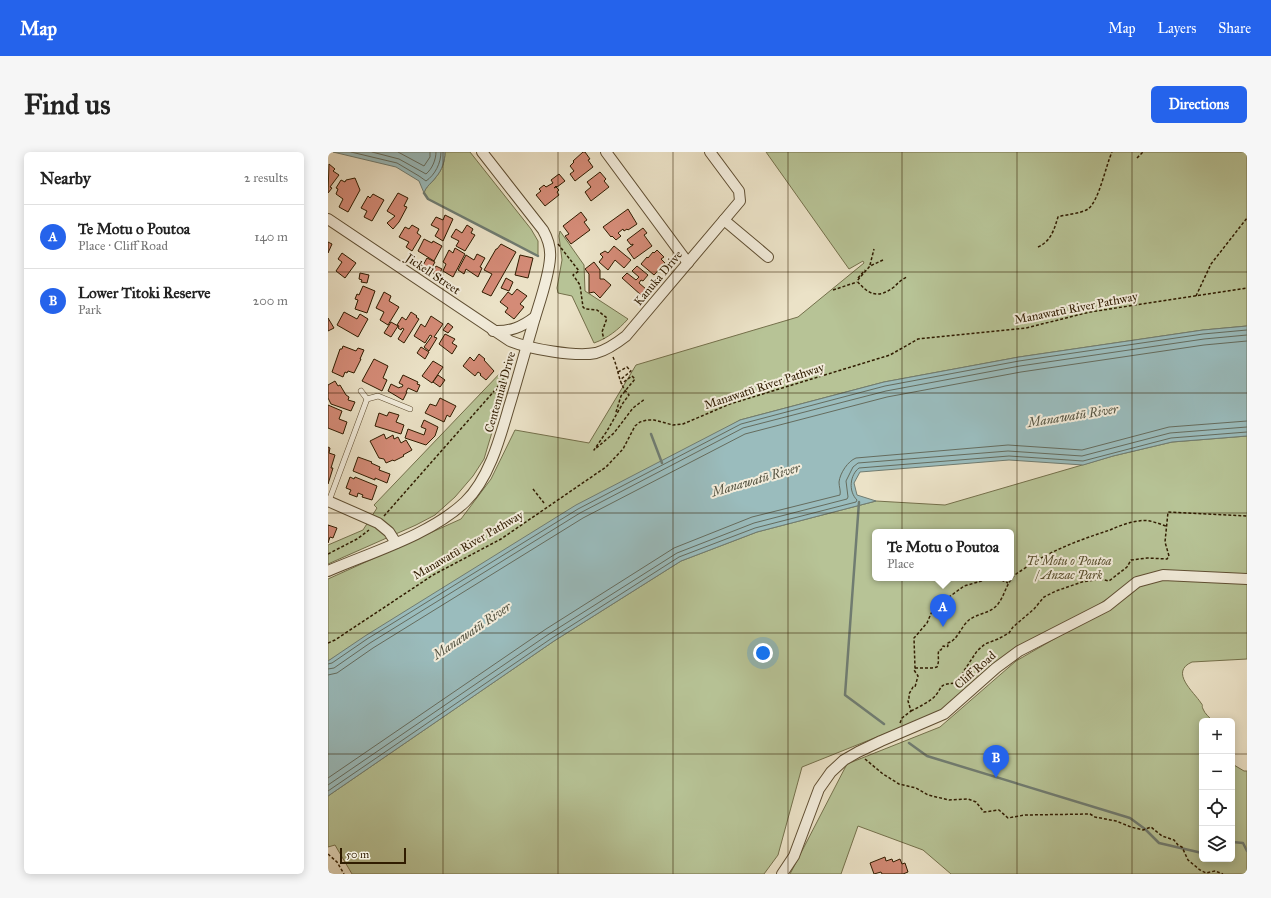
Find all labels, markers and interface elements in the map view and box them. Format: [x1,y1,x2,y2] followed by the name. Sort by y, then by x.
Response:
[20,17,57,40] text: Map
[1108,20,1136,37] text: Map
[1158,20,1196,37] text: Layers
[1218,20,1251,37] text: Share
[1151,86,1247,123] button: Directions
[24,87,110,122] text: Find us
[40,168,91,189] text: Nearby
[244,170,288,186] text: 2 results
[78,220,190,238] text: Te Motu o Poutoa
[49,229,57,245] text: A
[254,229,288,245] text: 140 m
[78,238,168,254] text: Place · Cliff Road
[631,248,685,308] street label: Kanuka Drive
[401,250,463,299] street label: Jickell Street
[78,284,211,302] text: Lower Titoki Reserve
[1013,289,1139,327] street label: Manawatū River Pathway
[49,293,57,309] text: B
[253,293,288,309] text: 200 m
[78,302,102,318] text: Park
[482,350,518,434] street label: Centennial Drive
[702,360,826,412] street label: Manawatū River Pathway
[1025,401,1120,431] water label: Manawatū River
[708,460,803,501] water label: Manawatū River
[410,507,526,582] street label: Manawatū River Pathway
[872,529,1014,581] popup
[887,538,999,556] text: Te Motu o Poutoa
[1027,554,1112,582] park label: Te Motu o Poutoa / Anzac Park
[887,556,914,572] text: Place
[930,594,956,627] pin: A
[428,599,515,664] water label: Manawatū River
[753,643,773,663] your location
[952,648,998,692] street label: Cliff Road
[1199,718,1235,862] map controls
[1199,718,1235,754] button: +
[983,745,1009,778] pin: B
[1199,754,1235,790] button: −
[1199,790,1235,826] button: locate
[1199,826,1235,862] button: layers
[340,846,406,865] scale bar
[346,848,369,861] text: 50 m

